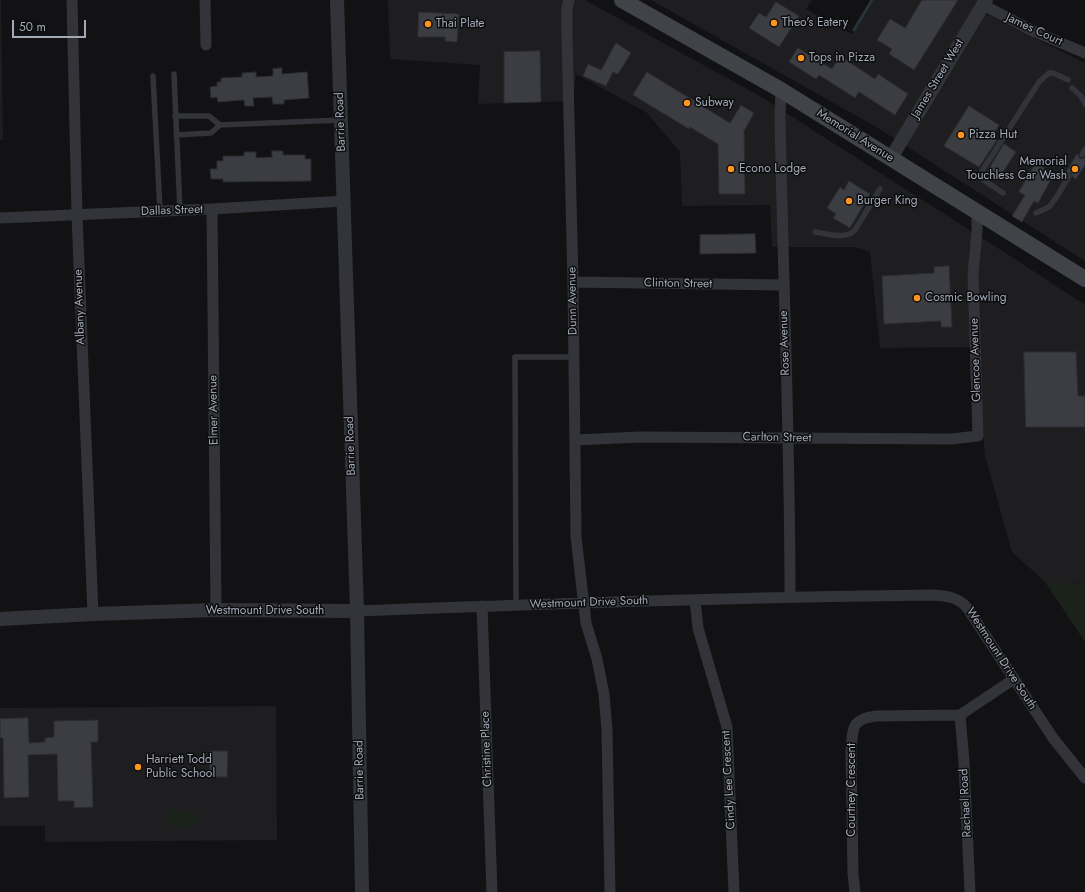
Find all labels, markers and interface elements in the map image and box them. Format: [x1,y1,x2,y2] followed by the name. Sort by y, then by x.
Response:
[1003,11,1065,49] street label: James Court
[14,12,88,38] scale bar
[782,16,848,30] place label: Theo's Eatery
[436,17,485,31] place label: Thai Plate
[19,18,46,36] text: 50 m
[769,18,779,28] marker: Theo's Eatery
[423,19,433,29] marker: Thai Plate
[909,37,967,121] street label: James Street West
[809,51,875,65] place label: Tops in Pizza
[796,53,806,63] marker: Tops in Pizza
[333,92,349,152] street label: Barrie Road
[695,96,734,110] place label: Subway
[682,98,692,108] marker: Subway
[814,106,896,166] street label: Memorial Avenue
[969,128,1017,142] place label: Pizza Hut
[956,130,966,140] marker: Pizza Hut
[966,155,1067,183] place label: Memorial Touchless Car Wash
[739,162,806,176] place label: Econo Lodge
[726,164,736,174] marker: Econo Lodge
[1070,164,1080,174] marker: Memorial Touchless Car Wash
[857,194,918,208] place label: Burger King
[844,196,854,206] marker: Burger King
[141,203,203,219] street label: Dallas Street
[565,267,581,335] street label: Dunn Avenue
[71,269,89,345] street label: Albany Avenue
[644,276,712,292] street label: Clinton Street
[925,291,1007,305] place label: Cosmic Bowling
[912,293,922,303] marker: Cosmic Bowling
[777,310,793,376] street label: Rose Avenue
[967,318,985,402] street label: Glencoe Avenue
[206,375,222,445] street label: Elmer Avenue
[343,416,359,476] street label: Barrie Road
[742,430,812,446] street label: Carlton Street
[529,594,649,612] street label: Westmount Drive South
[206,604,324,618] street label: Westmount Drive South
[963,605,1039,713] street label: Westmount Drive South
[478,711,496,787] street label: Christine Place
[719,730,739,830] street label: Cindy Lee Crescent
[352,740,368,800] street label: Barrie Road
[845,743,859,837] street label: Courtney Crescent
[146,753,215,781] place label: Harriett Todd Public School
[133,762,143,772] marker: Harriett Todd Public School
[957,768,975,838] street label: Rachael Road

